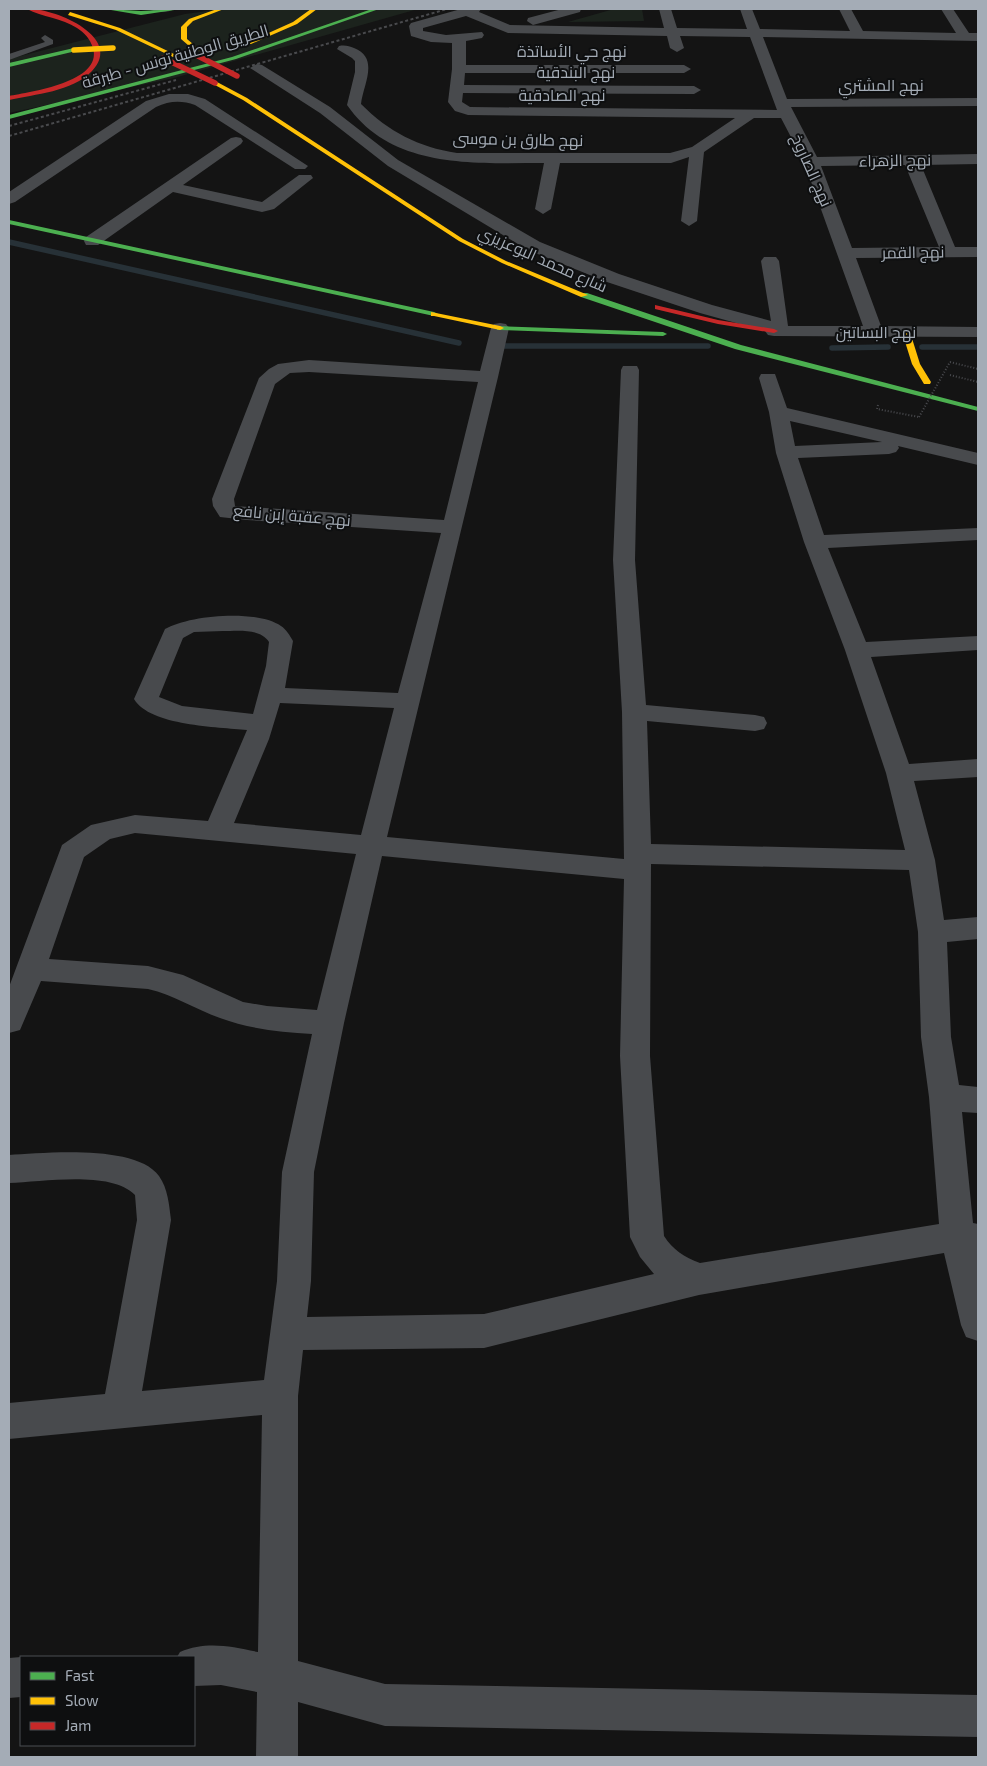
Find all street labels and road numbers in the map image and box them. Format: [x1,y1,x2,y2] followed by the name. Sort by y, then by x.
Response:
[79,20,271,93] street label: الطريق الوطنية تونس - طبرقة
[517,41,627,65] street label: نهج حي الأساتذة
[537,62,615,84] street label: نهج البندقية
[838,75,924,99] street label: نهج المشتري
[519,85,605,107] street label: نهج الصادقية
[452,128,584,152] street label: نهج طارق بن موسى
[785,130,837,210] street label: نهج الصاروخ
[859,149,931,173] street label: نهج الزهراء
[474,222,611,300] street label: شارع محمد البوعزيزي
[880,241,945,265] street label: نهج القمر
[836,322,916,344] street label: نهج البساتين
[232,500,352,532] street label: نهج عقبة إبن نافع

